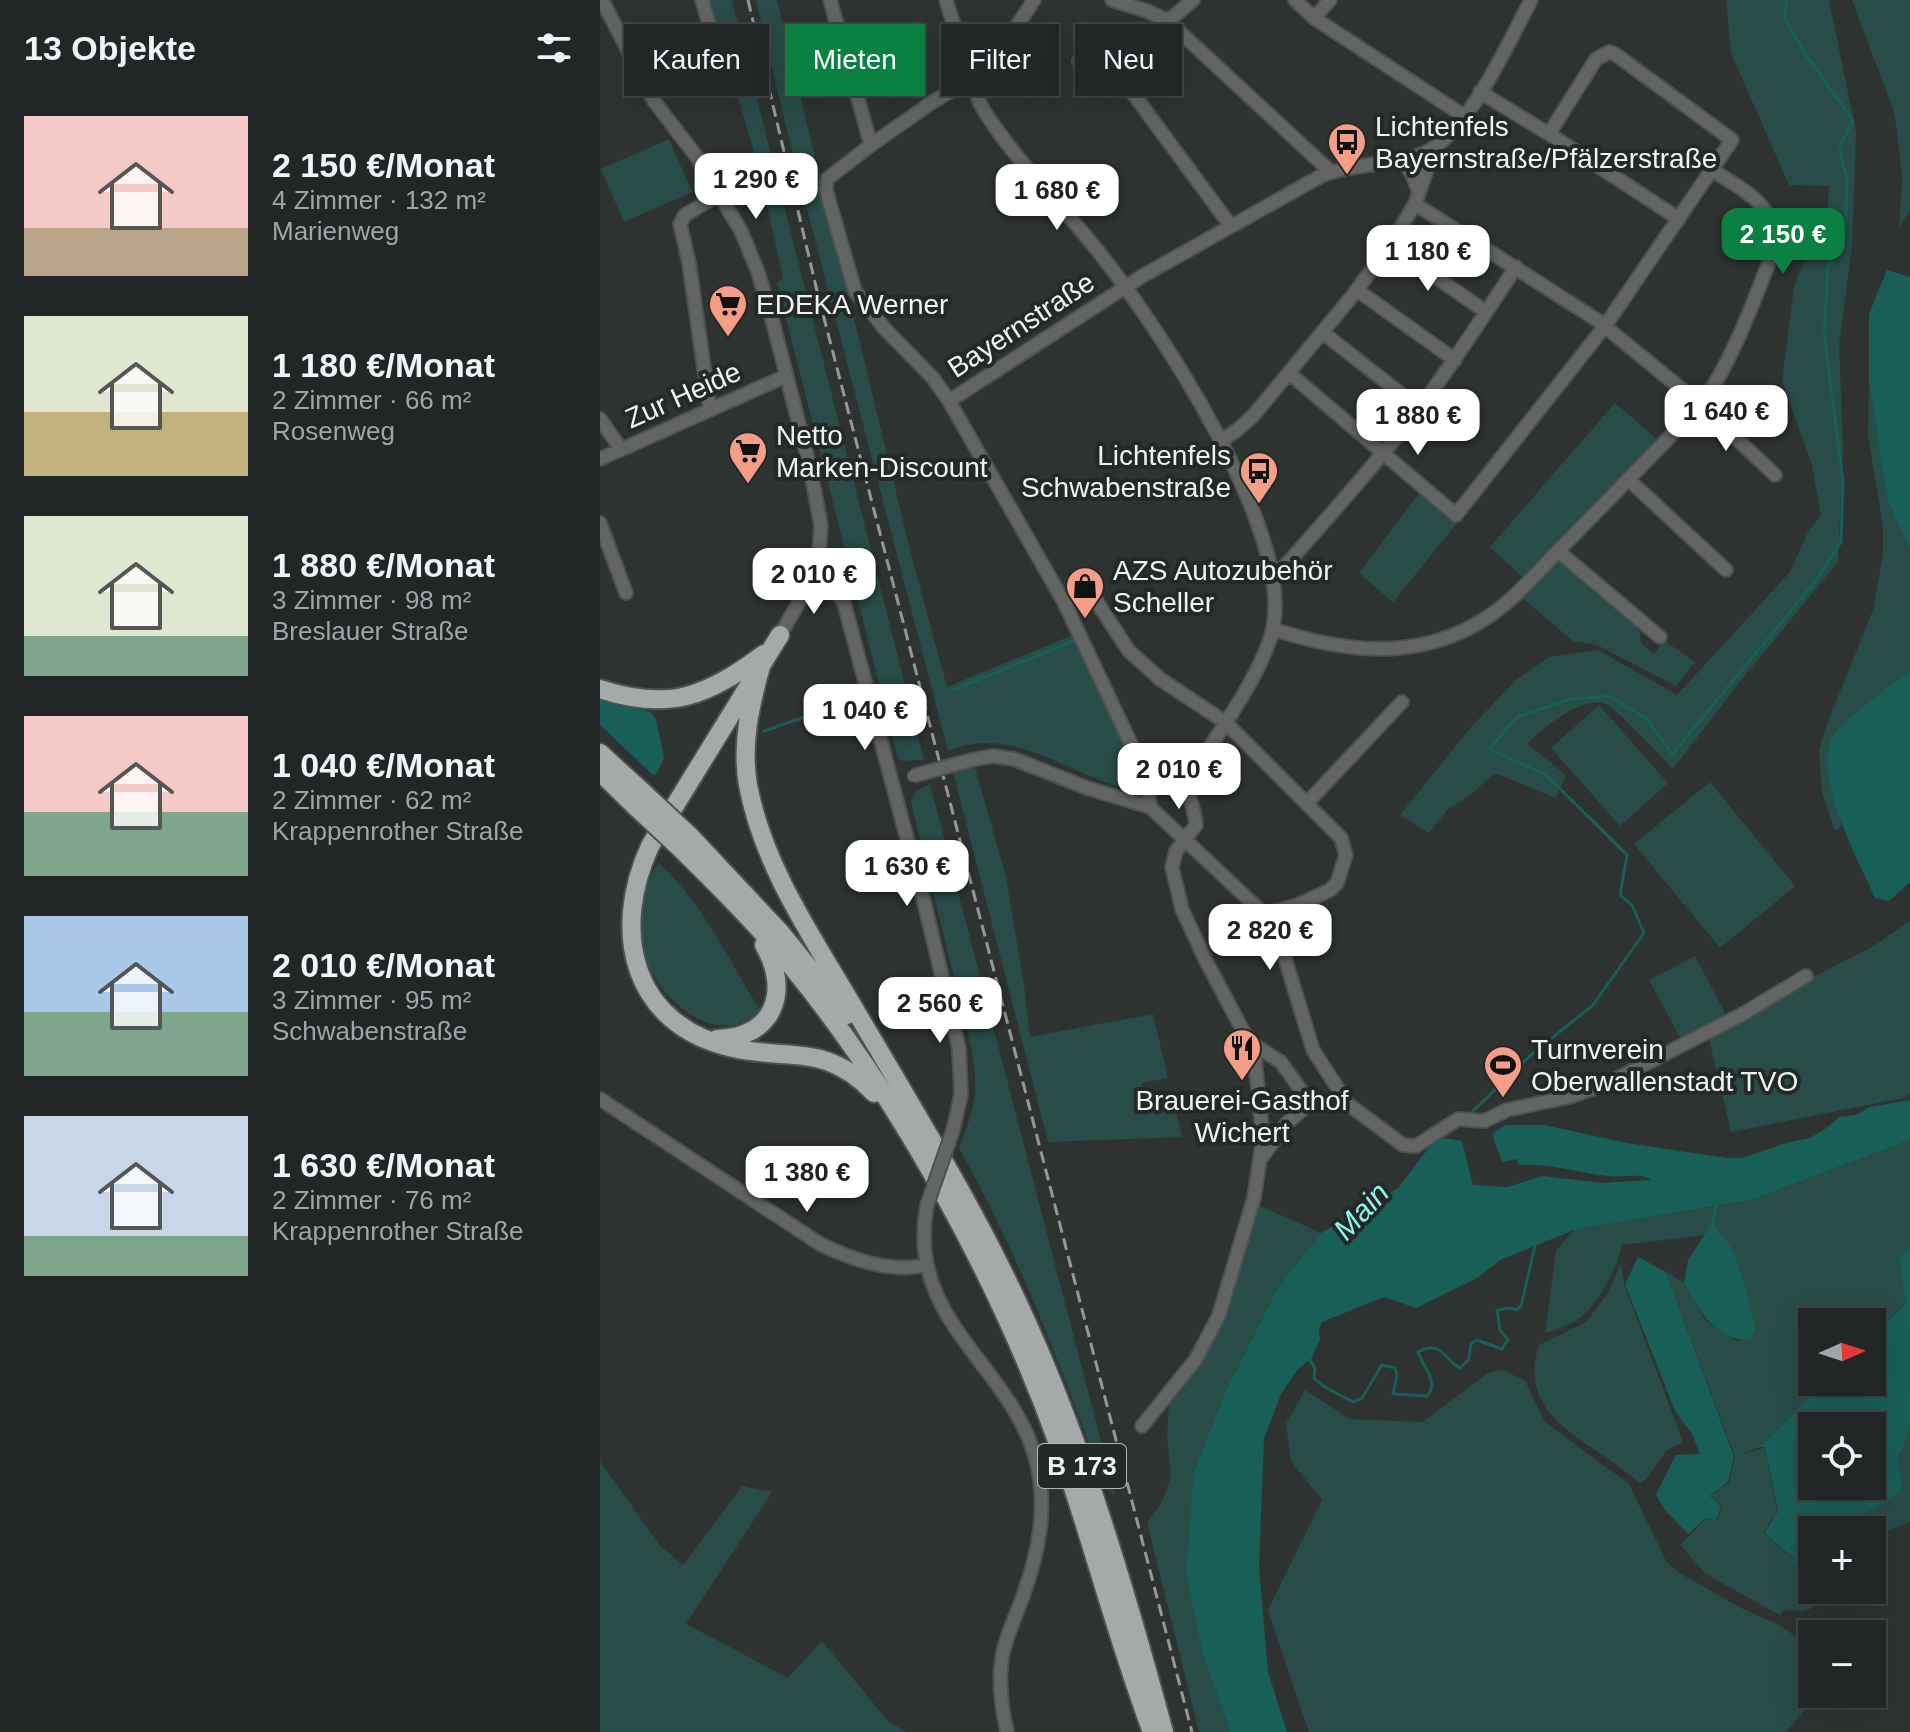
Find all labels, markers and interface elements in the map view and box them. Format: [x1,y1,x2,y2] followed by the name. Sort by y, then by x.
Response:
[624,24,769,96] chip: Kaufen
[785,24,925,96] chip: Mieten
[941,24,1059,96] chip: Filter
[1075,24,1182,96] chip: Neu
[532,26,576,70] icon: filters
[24,29,196,67] text: 13 Objekte
[1375,111,1717,174] place label: Lichtenfels Bayernstraße/Pfälzerstraße
[1326,121,1368,176] bus stop icon: Lichtenfels Bayernstraße/Pfälzerstraße
[272,146,495,184] text: 2 150 €/Monat
[88,148,184,244] icon: home
[682,153,830,221] pin: 1 290 €
[713,164,799,194] text: 1 290 €
[983,164,1131,232] pin: 1 680 €
[1014,175,1100,205] text: 1 680 €
[272,185,486,215] text: 4 Zimmer · 132 m²
[1709,208,1857,276] pin: 2 150 €
[272,216,399,246] text: Marienweg
[1740,219,1826,249] text: 2 150 €
[1354,225,1502,293] pin: 1 180 €
[1385,236,1471,266] text: 1 180 €
[942,266,1100,384] street label: Bayernstraße
[707,283,749,338] supermarket icon: EDEKA Werner
[756,289,948,320] place label: EDEKA Werner
[272,346,495,384] text: 1 180 €/Monat
[88,348,184,444] icon: home
[621,356,745,434] street label: Zur Heide
[272,385,471,415] text: 2 Zimmer · 66 m²
[1652,385,1800,453] pin: 1 640 €
[1344,389,1492,457] pin: 1 880 €
[1683,396,1769,426] text: 1 640 €
[1375,400,1461,430] text: 1 880 €
[272,416,395,446] text: Rosenweg
[776,420,988,483] place label: Netto Marken-Discount
[727,430,769,485] supermarket icon: Netto Marken-Discount
[1021,440,1231,503] place label: Lichtenfels Schwabenstraße
[1238,450,1280,505] bus stop icon: Lichtenfels Schwabenstraße
[272,546,495,584] text: 1 880 €/Monat
[88,548,184,644] icon: home
[740,548,888,616] pin: 2 010 €
[1113,555,1332,618] place label: AZS Autozubehör Scheller
[771,559,857,589] text: 2 010 €
[1064,565,1106,620] shop icon: AZS Autozubehör Scheller
[272,585,471,615] text: 3 Zimmer · 98 m²
[272,616,469,646] text: Breslauer Straße
[791,684,939,752] pin: 1 040 €
[822,695,908,725] text: 1 040 €
[1105,743,1253,811] pin: 2 010 €
[272,746,495,784] text: 1 040 €/Monat
[88,748,184,844] icon: home
[1136,754,1222,784] text: 2 010 €
[272,785,471,815] text: 2 Zimmer · 62 m²
[272,816,523,846] text: Krappenrother Straße
[833,840,981,908] pin: 1 630 €
[864,851,950,881] text: 1 630 €
[1196,904,1344,972] pin: 2 820 €
[1227,915,1313,945] text: 2 820 €
[272,946,495,984] text: 2 010 €/Monat
[88,948,184,1044] icon: home
[866,977,1014,1045] pin: 2 560 €
[272,985,471,1015] text: 3 Zimmer · 95 m²
[897,988,983,1018] text: 2 560 €
[272,1016,467,1046] text: Schwabenstraße
[1221,1027,1263,1082] restaurant icon: Brauerei-Gasthof Wichert
[1531,1034,1798,1097] place label: Turnverein Oberwallenstadt TVO
[1482,1044,1524,1099] sports icon: Turnverein Oberwallenstadt TVO
[1135,1085,1349,1148] place label: Brauerei-Gasthof Wichert
[272,1146,495,1184] text: 1 630 €/Monat
[733,1146,881,1214] pin: 1 380 €
[88,1148,184,1244] icon: home
[764,1157,850,1187] text: 1 380 €
[1327,1176,1395,1246] water label: Main
[272,1185,471,1215] text: 2 Zimmer · 76 m²
[272,1216,523,1246] text: Krappenrother Straße
[1798,1308,1886,1396] north arrow
[1798,1308,1886,1708] map controls
[1798,1412,1886,1500] button: locate
[1038,1444,1126,1488] road number: B 173
[1798,1516,1886,1604] button: +
[1798,1620,1886,1708] button: −

